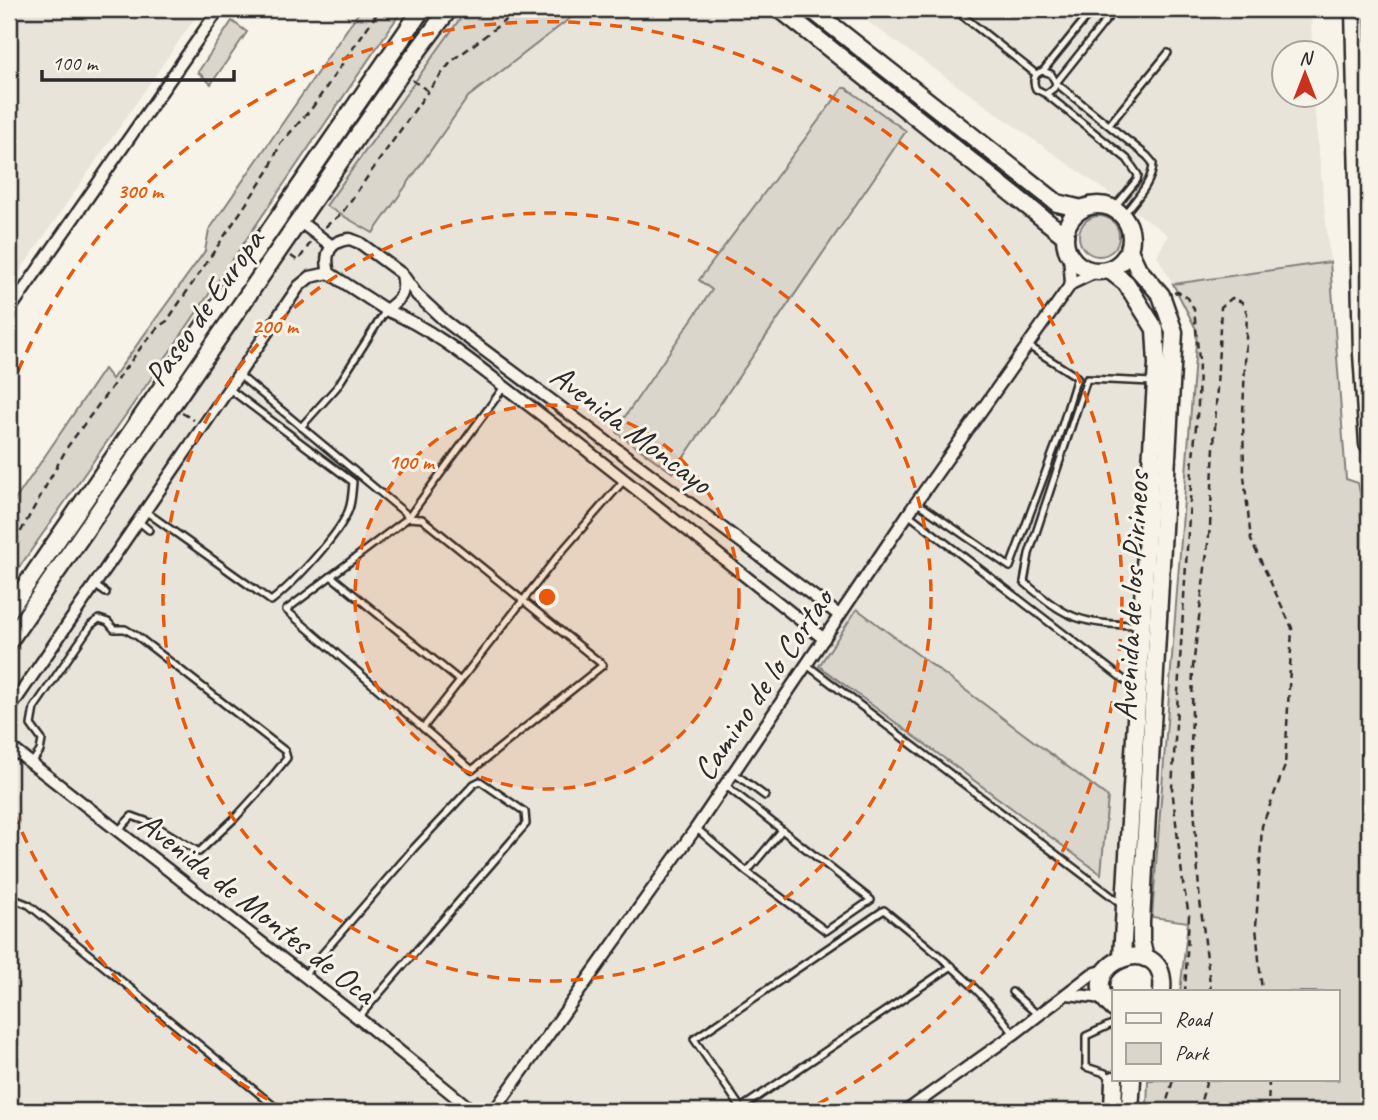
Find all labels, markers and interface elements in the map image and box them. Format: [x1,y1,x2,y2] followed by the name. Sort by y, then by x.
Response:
[42,38,234,82] scale bar
[1270,38,1340,108] north arrow
[1299,46,1314,70] text: N
[52,50,99,76] text: 100 m
[117,178,165,204] text: 300 m
[134,219,275,394] street label: Paseo de Europa
[252,313,300,339] text: 200 m
[542,354,722,504] street label: Avenida Moncayo
[388,449,436,475] text: 100 m
[1103,467,1159,722] street label: Avenida de los Pirineos
[683,578,844,788] street label: Camino de lo Cortao
[535,585,559,609] centre of rings
[130,802,386,1015] street label: Avenida de Montes de Oca
[1112,990,1340,1082] legend
[1175,1006,1214,1032] text: Road
[1175,1040,1210,1066] text: Park

